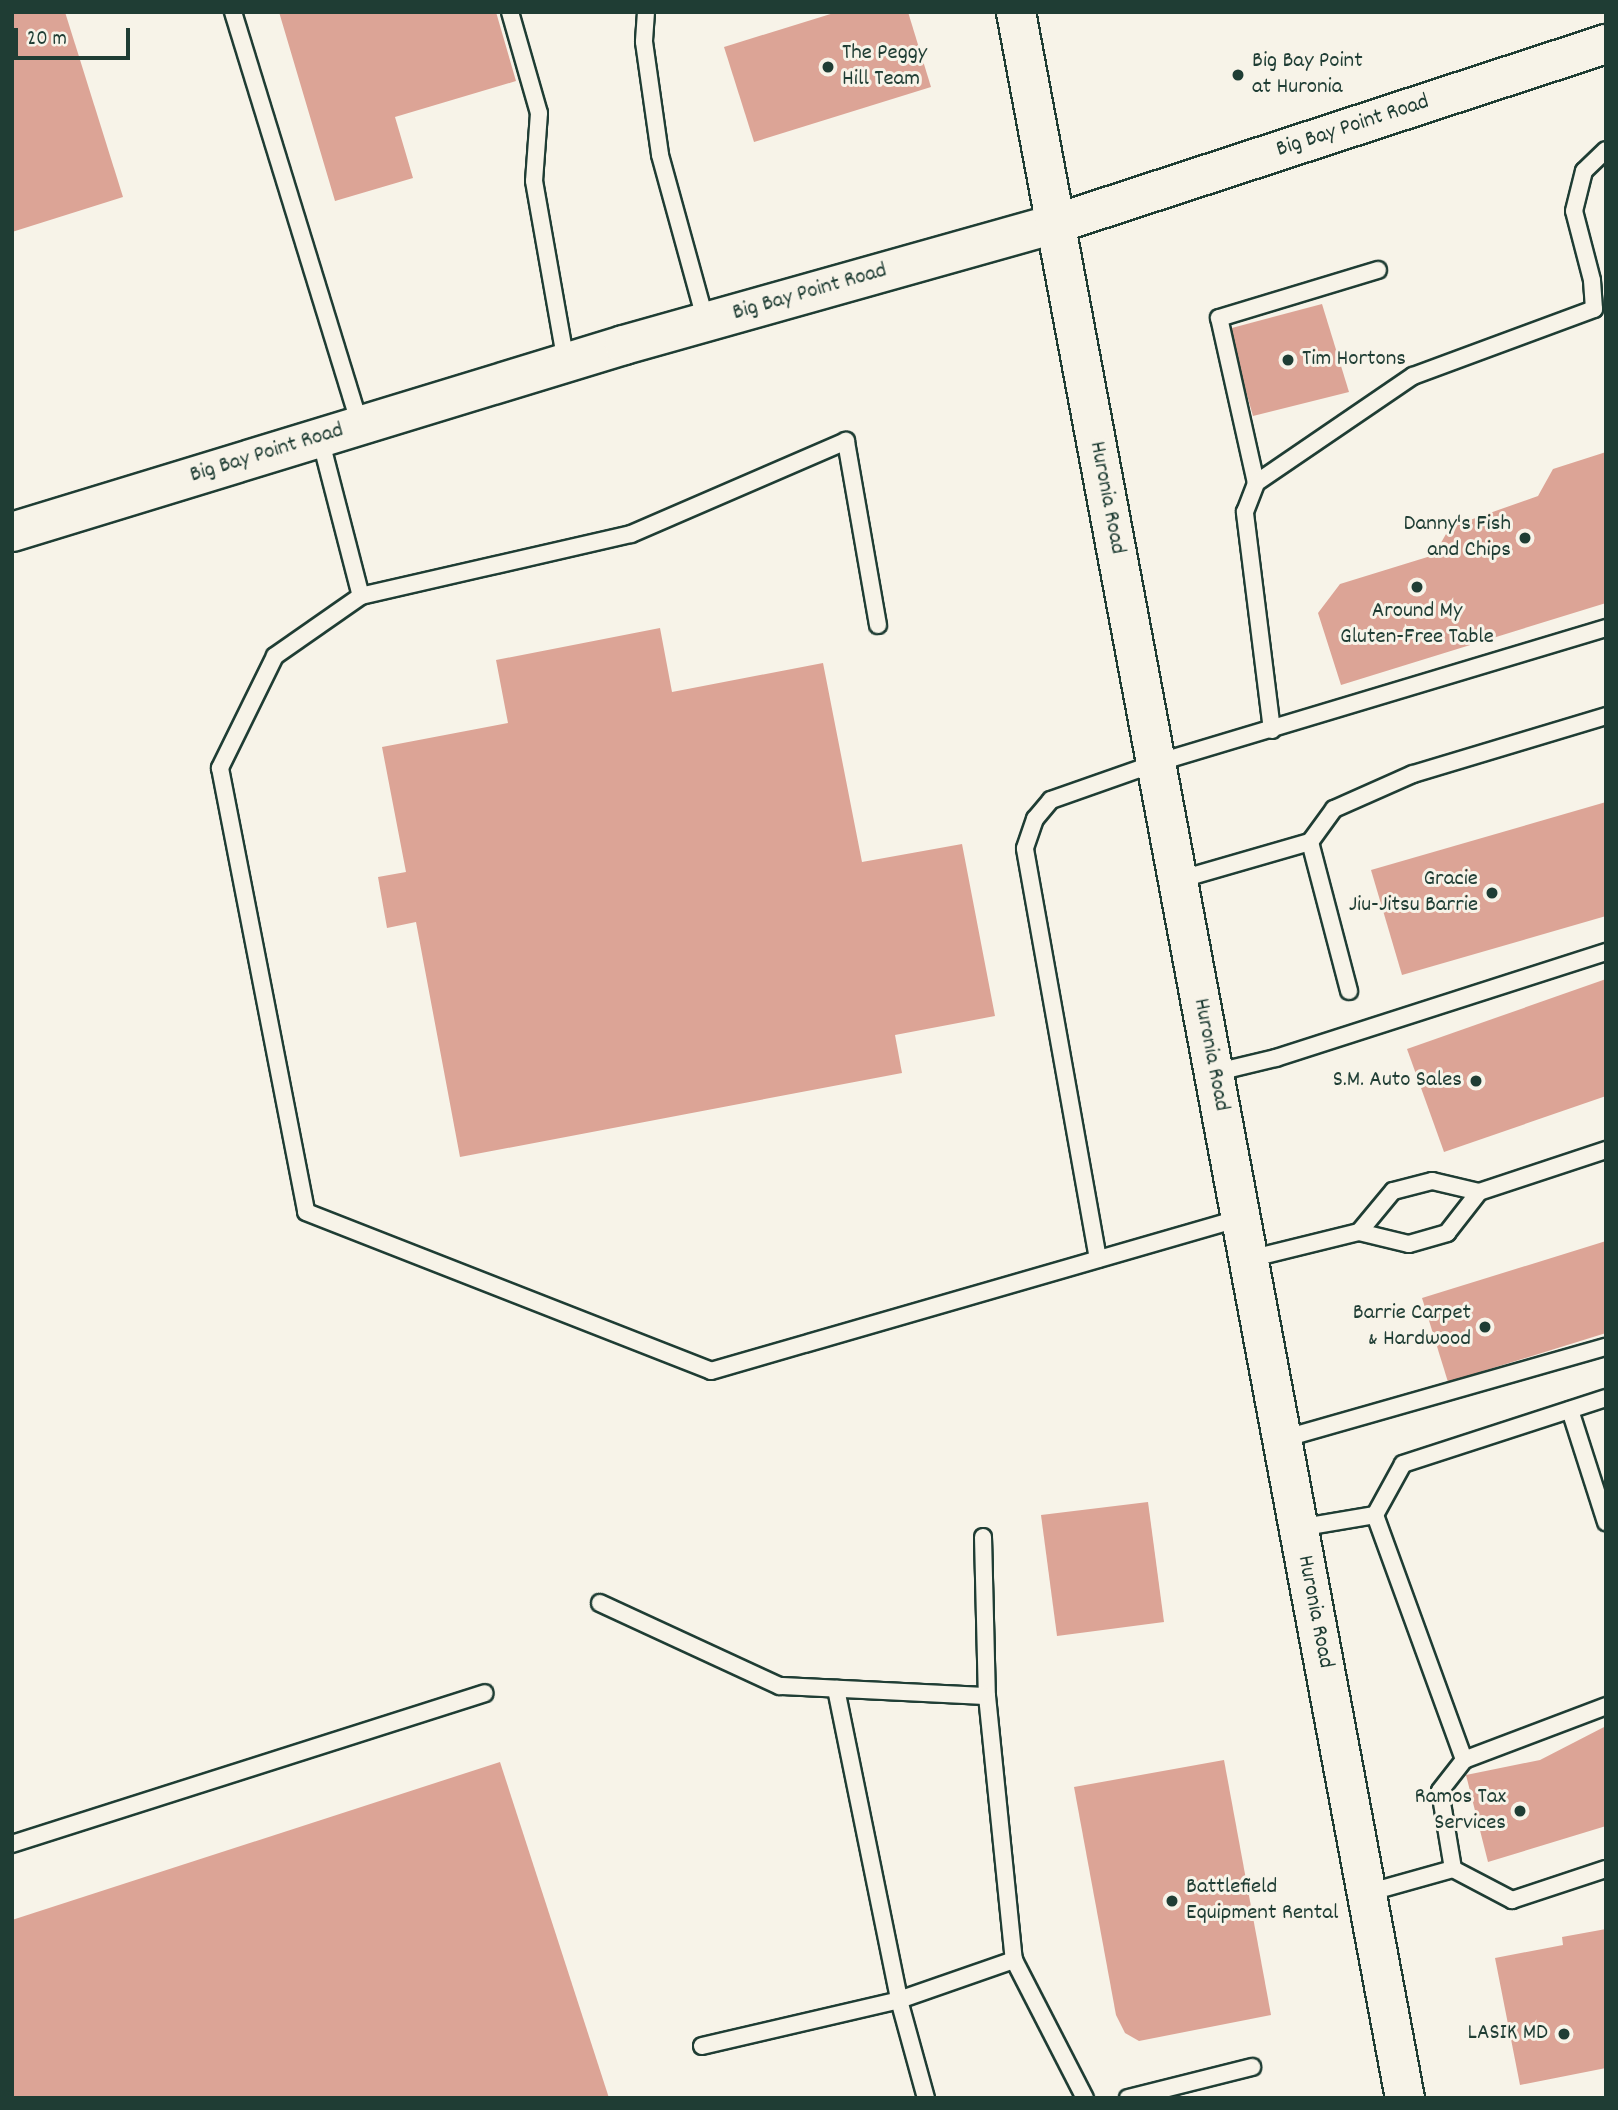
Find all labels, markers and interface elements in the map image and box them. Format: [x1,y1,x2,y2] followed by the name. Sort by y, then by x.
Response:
[18,14,133,58] scale bar
[27,25,67,55] text: 20 m
[842,40,927,94] place label: The Peggy Hill Team
[1252,48,1363,102] place label: Big Bay Point at Huronia
[820,59,836,75] marker: The Peggy Hill Team
[1230,67,1246,83] marker: Big Bay Point at Huronia
[1273,89,1433,165] street label: Big Bay Point Road
[730,258,890,328] street label: Big Bay Point Road
[1302,346,1406,374] place label: Tim Hortons
[1280,352,1296,368] marker: Tim Hortons
[187,418,347,490] street label: Big Bay Point Road
[1082,439,1130,557] street label: Huronia Road
[1404,511,1511,565] place label: Danny's Fish and Chips
[1517,530,1533,546] marker: Danny's Fish and Chips
[1409,579,1425,595] marker: Around My Gluten-Free Table
[1340,598,1494,652] place label: Around My Gluten-Free Table
[1349,866,1478,920] place label: Gracie Jiu-Jitsu Barrie
[1484,885,1500,901] marker: Gracie Jiu-Jitsu Barrie
[1186,996,1234,1114] street label: Huronia Road
[1333,1067,1462,1095] place label: S.M. Auto Sales
[1468,1073,1484,1089] marker: S.M. Auto Sales
[1353,1300,1471,1354] place label: Barrie Carpet & Hardwood
[1477,1319,1493,1335] marker: Barrie Carpet & Hardwood
[1290,1553,1338,1671] street label: Huronia Road
[1415,1784,1506,1838] place label: Ramos Tax Services
[1512,1803,1528,1819] marker: Ramos Tax Services
[1186,1874,1338,1928] place label: Battlefield Equipment Rental
[1164,1893,1180,1909] marker: Battlefield Equipment Rental
[1468,2020,1548,2048] place label: LASIK MD
[1554,2024,1574,2044] marker: LASIK MD

